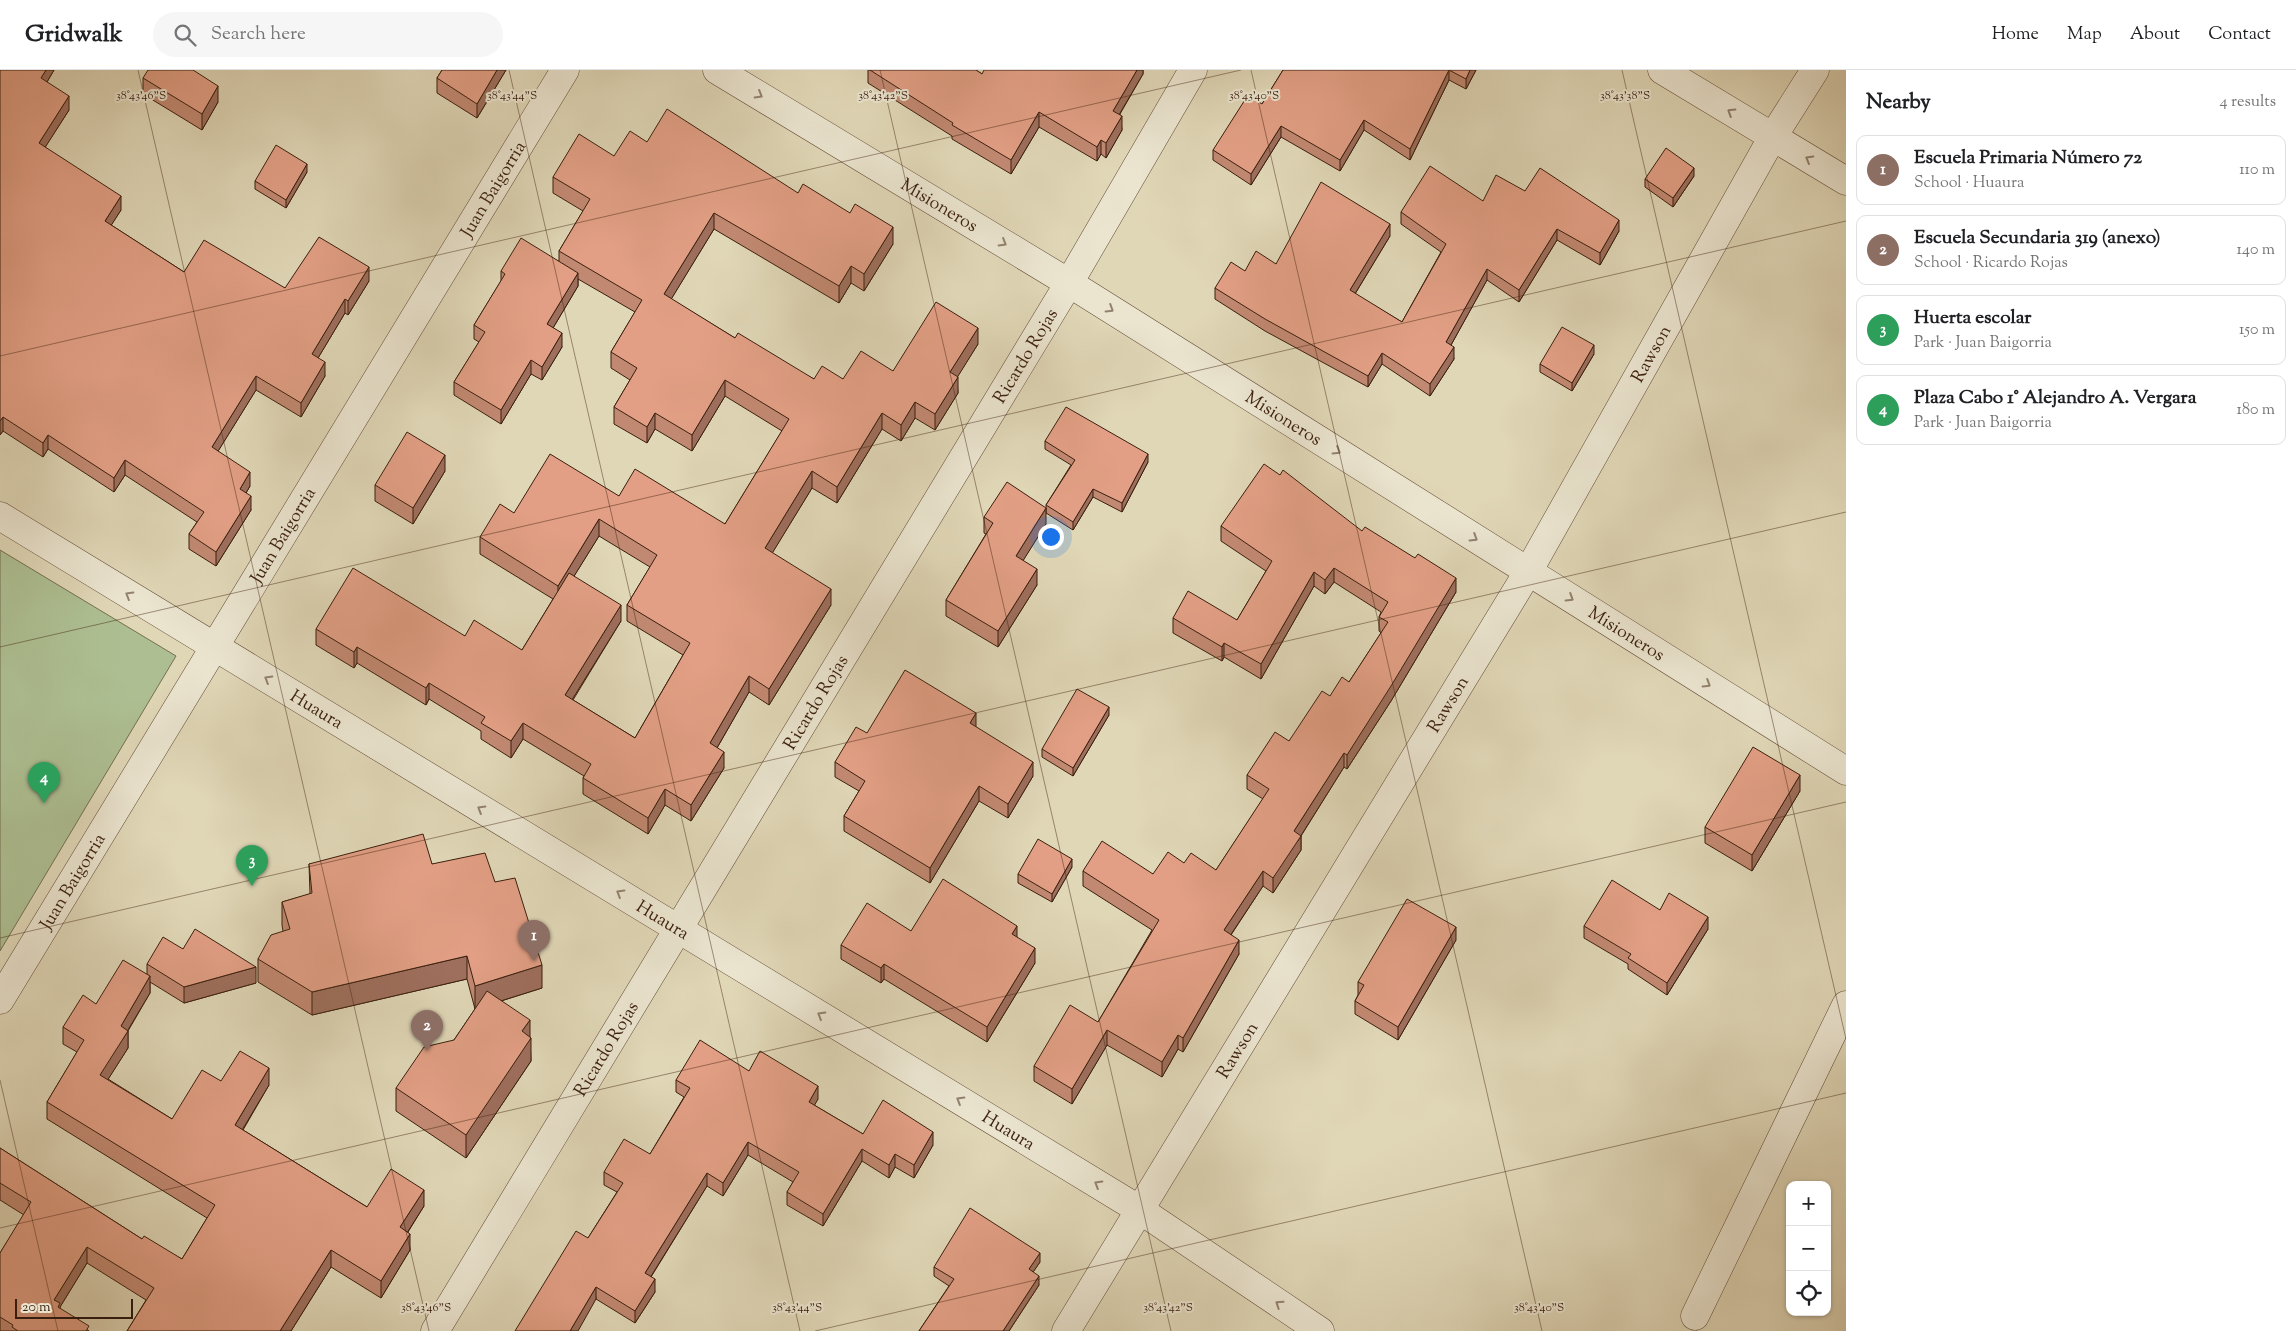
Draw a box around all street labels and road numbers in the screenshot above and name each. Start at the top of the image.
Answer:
street label: Juan Baigorria [455,137,534,244]
street label: Misioneros [895,173,982,240]
street label: Ricardo Rojas [988,304,1066,409]
street label: Rawson [1626,321,1679,388]
street label: Misioneros [1239,386,1326,453]
street label: Juan Baigorria [244,483,323,590]
street label: Misioneros [1582,601,1669,669]
street label: Ricardo Rojas [778,651,856,756]
street label: Rawson [1422,671,1477,738]
street label: Huaura [284,684,347,737]
street label: Juan Baigorria [34,829,113,936]
street label: Huaura [630,895,693,947]
street label: Ricardo Rojas [569,997,646,1102]
street label: Rawson [1212,1017,1266,1084]
street label: Huaura [976,1106,1039,1158]

